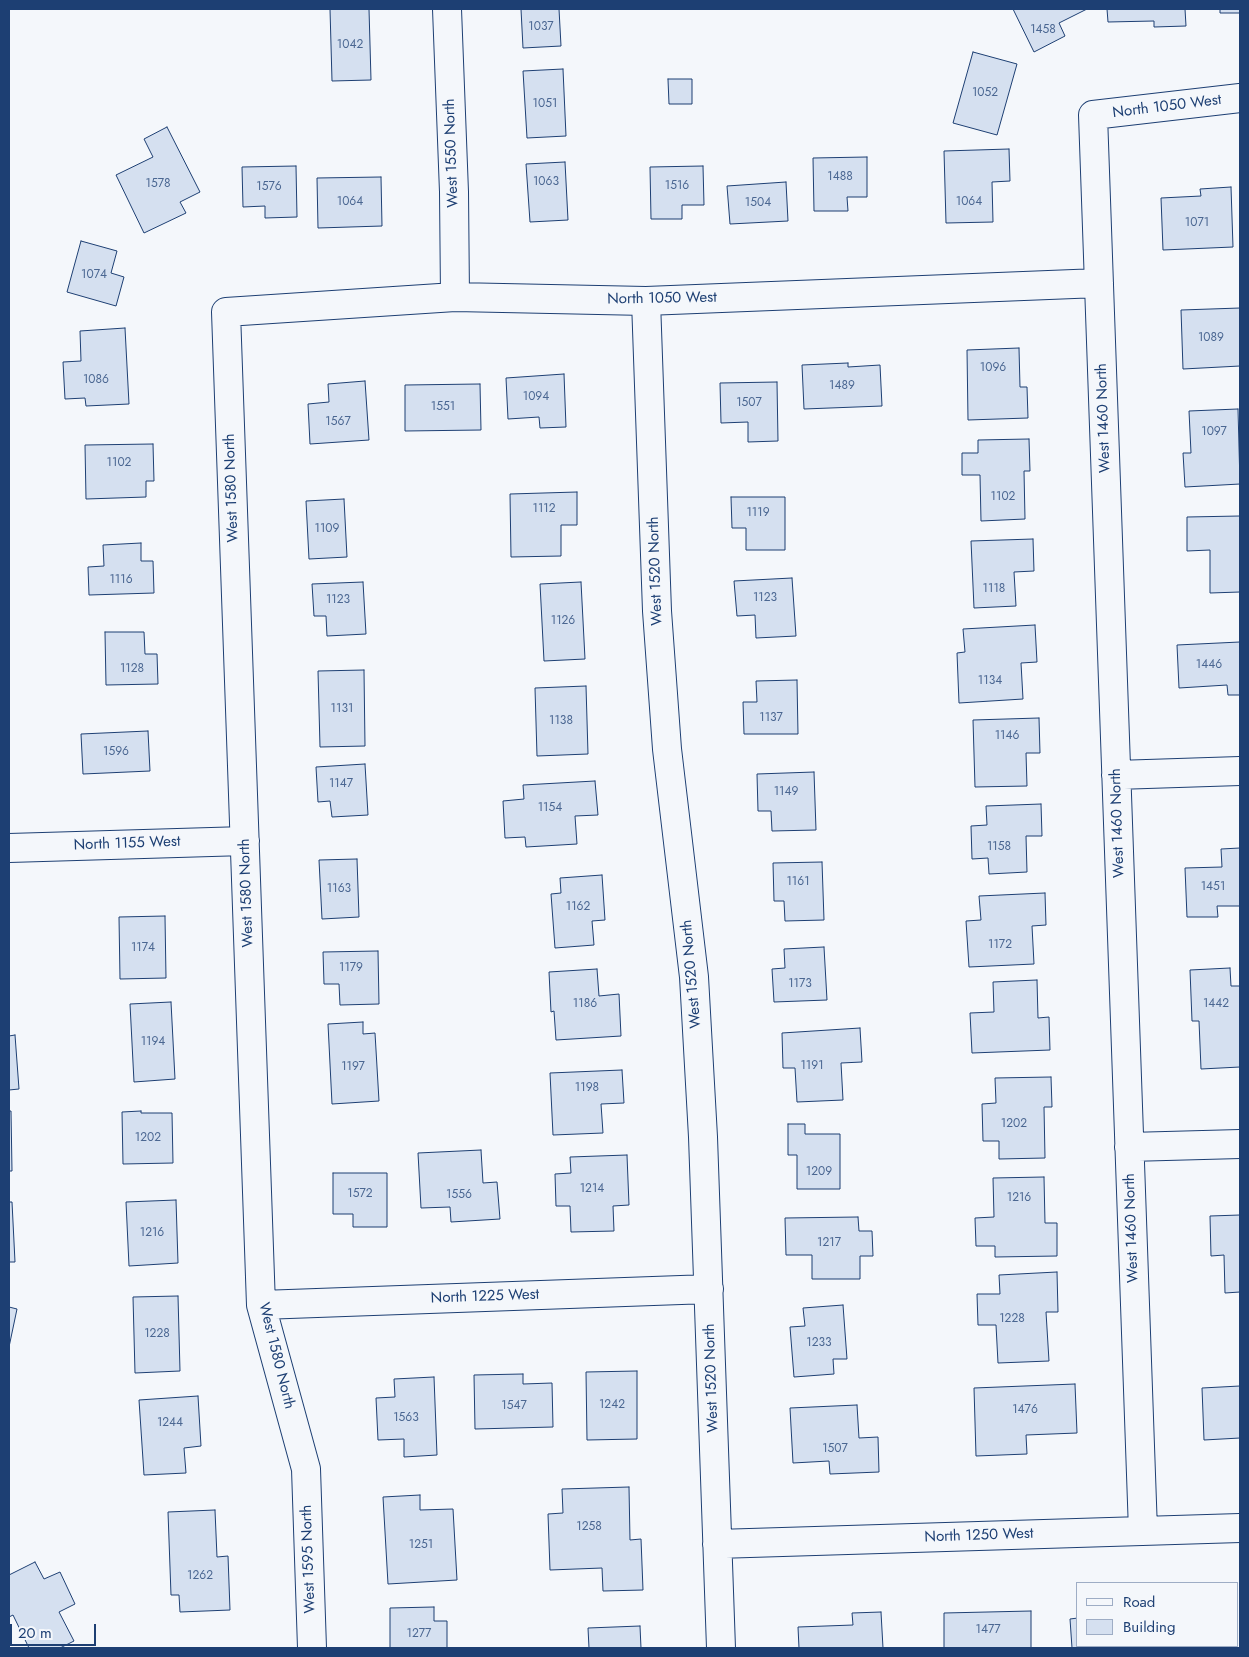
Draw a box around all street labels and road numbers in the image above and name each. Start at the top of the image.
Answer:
street label: North 1050 West [1111,91,1223,123]
street label: West 1550 North [441,98,463,208]
street label: North 1050 West [607,289,717,309]
street label: West 1460 North [1093,363,1115,473]
street label: West 1580 North [221,433,243,543]
street label: West 1520 North [645,516,667,626]
street label: West 1460 North [1107,768,1129,878]
street label: North 1155 West [73,833,181,855]
street label: West 1580 North [236,838,258,948]
street label: West 1520 North [678,919,706,1029]
street label: West 1460 North [1121,1173,1143,1283]
street label: North 1225 West [430,1286,540,1308]
street label: West 1580 North [254,1301,298,1411]
street label: West 1520 North [701,1323,723,1433]
street label: West 1595 North [298,1504,320,1614]
street label: North 1250 West [924,1525,1034,1547]

